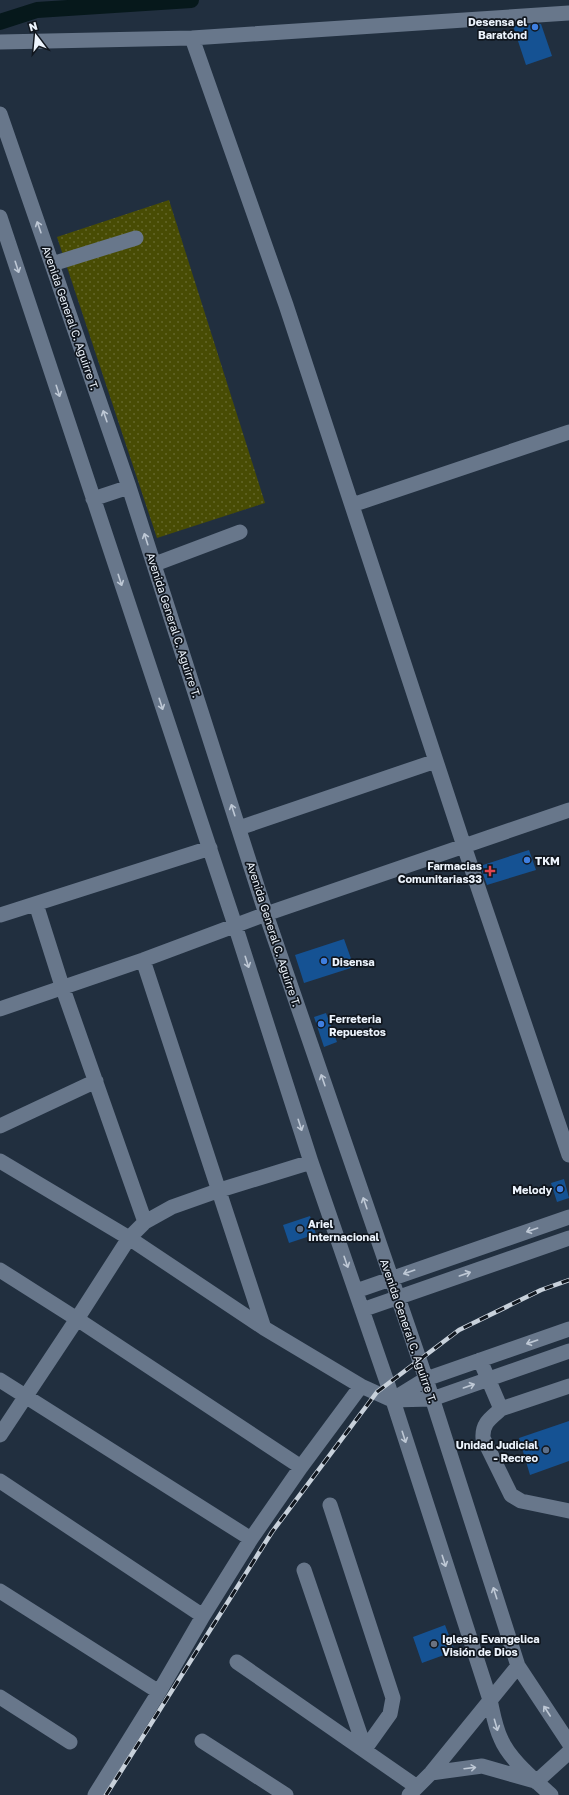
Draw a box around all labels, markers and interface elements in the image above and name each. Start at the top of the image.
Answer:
place label: Desensa el Baratónd [468,15,527,41]
north arrow [16,16,56,56]
text: N [27,19,39,33]
marker: Desensa el Baratónd [530,22,540,32]
one-way arrow [35,221,43,233]
street label: Avenida General C. Aguirre T. [40,244,102,392]
one-way arrow [13,261,21,273]
one-way arrow [54,384,62,396]
one-way arrow [101,410,108,423]
one-way arrow [142,534,150,546]
street label: Avenida General C. Aguirre T. [144,551,204,699]
one-way arrow [117,574,125,586]
one-way arrow [158,697,166,709]
one-way arrow [229,803,236,816]
place label: TKM [535,854,560,867]
marker: TKM [522,855,532,865]
place label: Farmacias Comunitarias33 [398,859,482,885]
street label: Avenida General C. Aguirre T. [244,860,304,1008]
marker: Farmacias Comunitarias33 [485,866,495,876]
one-way arrow [244,955,251,968]
place label: Disensa [332,955,375,968]
marker: Disensa [319,956,329,966]
place label: Ferreteria Repuestos [329,1012,386,1038]
marker: Ferreteria Repuestos [316,1019,326,1029]
one-way arrow [319,1073,326,1086]
one-way arrow [296,1119,304,1131]
place label: Melody [512,1183,552,1196]
marker: Melody [555,1184,565,1194]
one-way arrow [361,1196,368,1209]
place label: Ariel Internacional [308,1217,380,1243]
marker: Ariel Internacional [295,1224,305,1234]
one-way arrow [527,1226,539,1234]
one-way arrow [343,1255,350,1268]
street label: Avenida General C. Aguirre T. [378,1257,440,1405]
one-way arrow [403,1269,416,1276]
one-way arrow [459,1269,471,1277]
one-way arrow [526,1339,539,1346]
one-way arrow [463,1381,475,1389]
one-way arrow [401,1430,408,1443]
place label: Unidad Judicial - Recreo [456,1438,538,1464]
marker: Unidad Judicial - Recreo [541,1445,551,1455]
one-way arrow [441,1554,449,1566]
one-way arrow [490,1587,498,1599]
place label: Iglesia Evangelica Visión de Dios [442,1632,540,1658]
marker: Iglesia Evangelica Visión de Dios [429,1639,439,1649]
one-way arrow [543,1705,552,1716]
one-way arrow [493,1718,500,1731]
one-way arrow [463,1764,476,1772]

